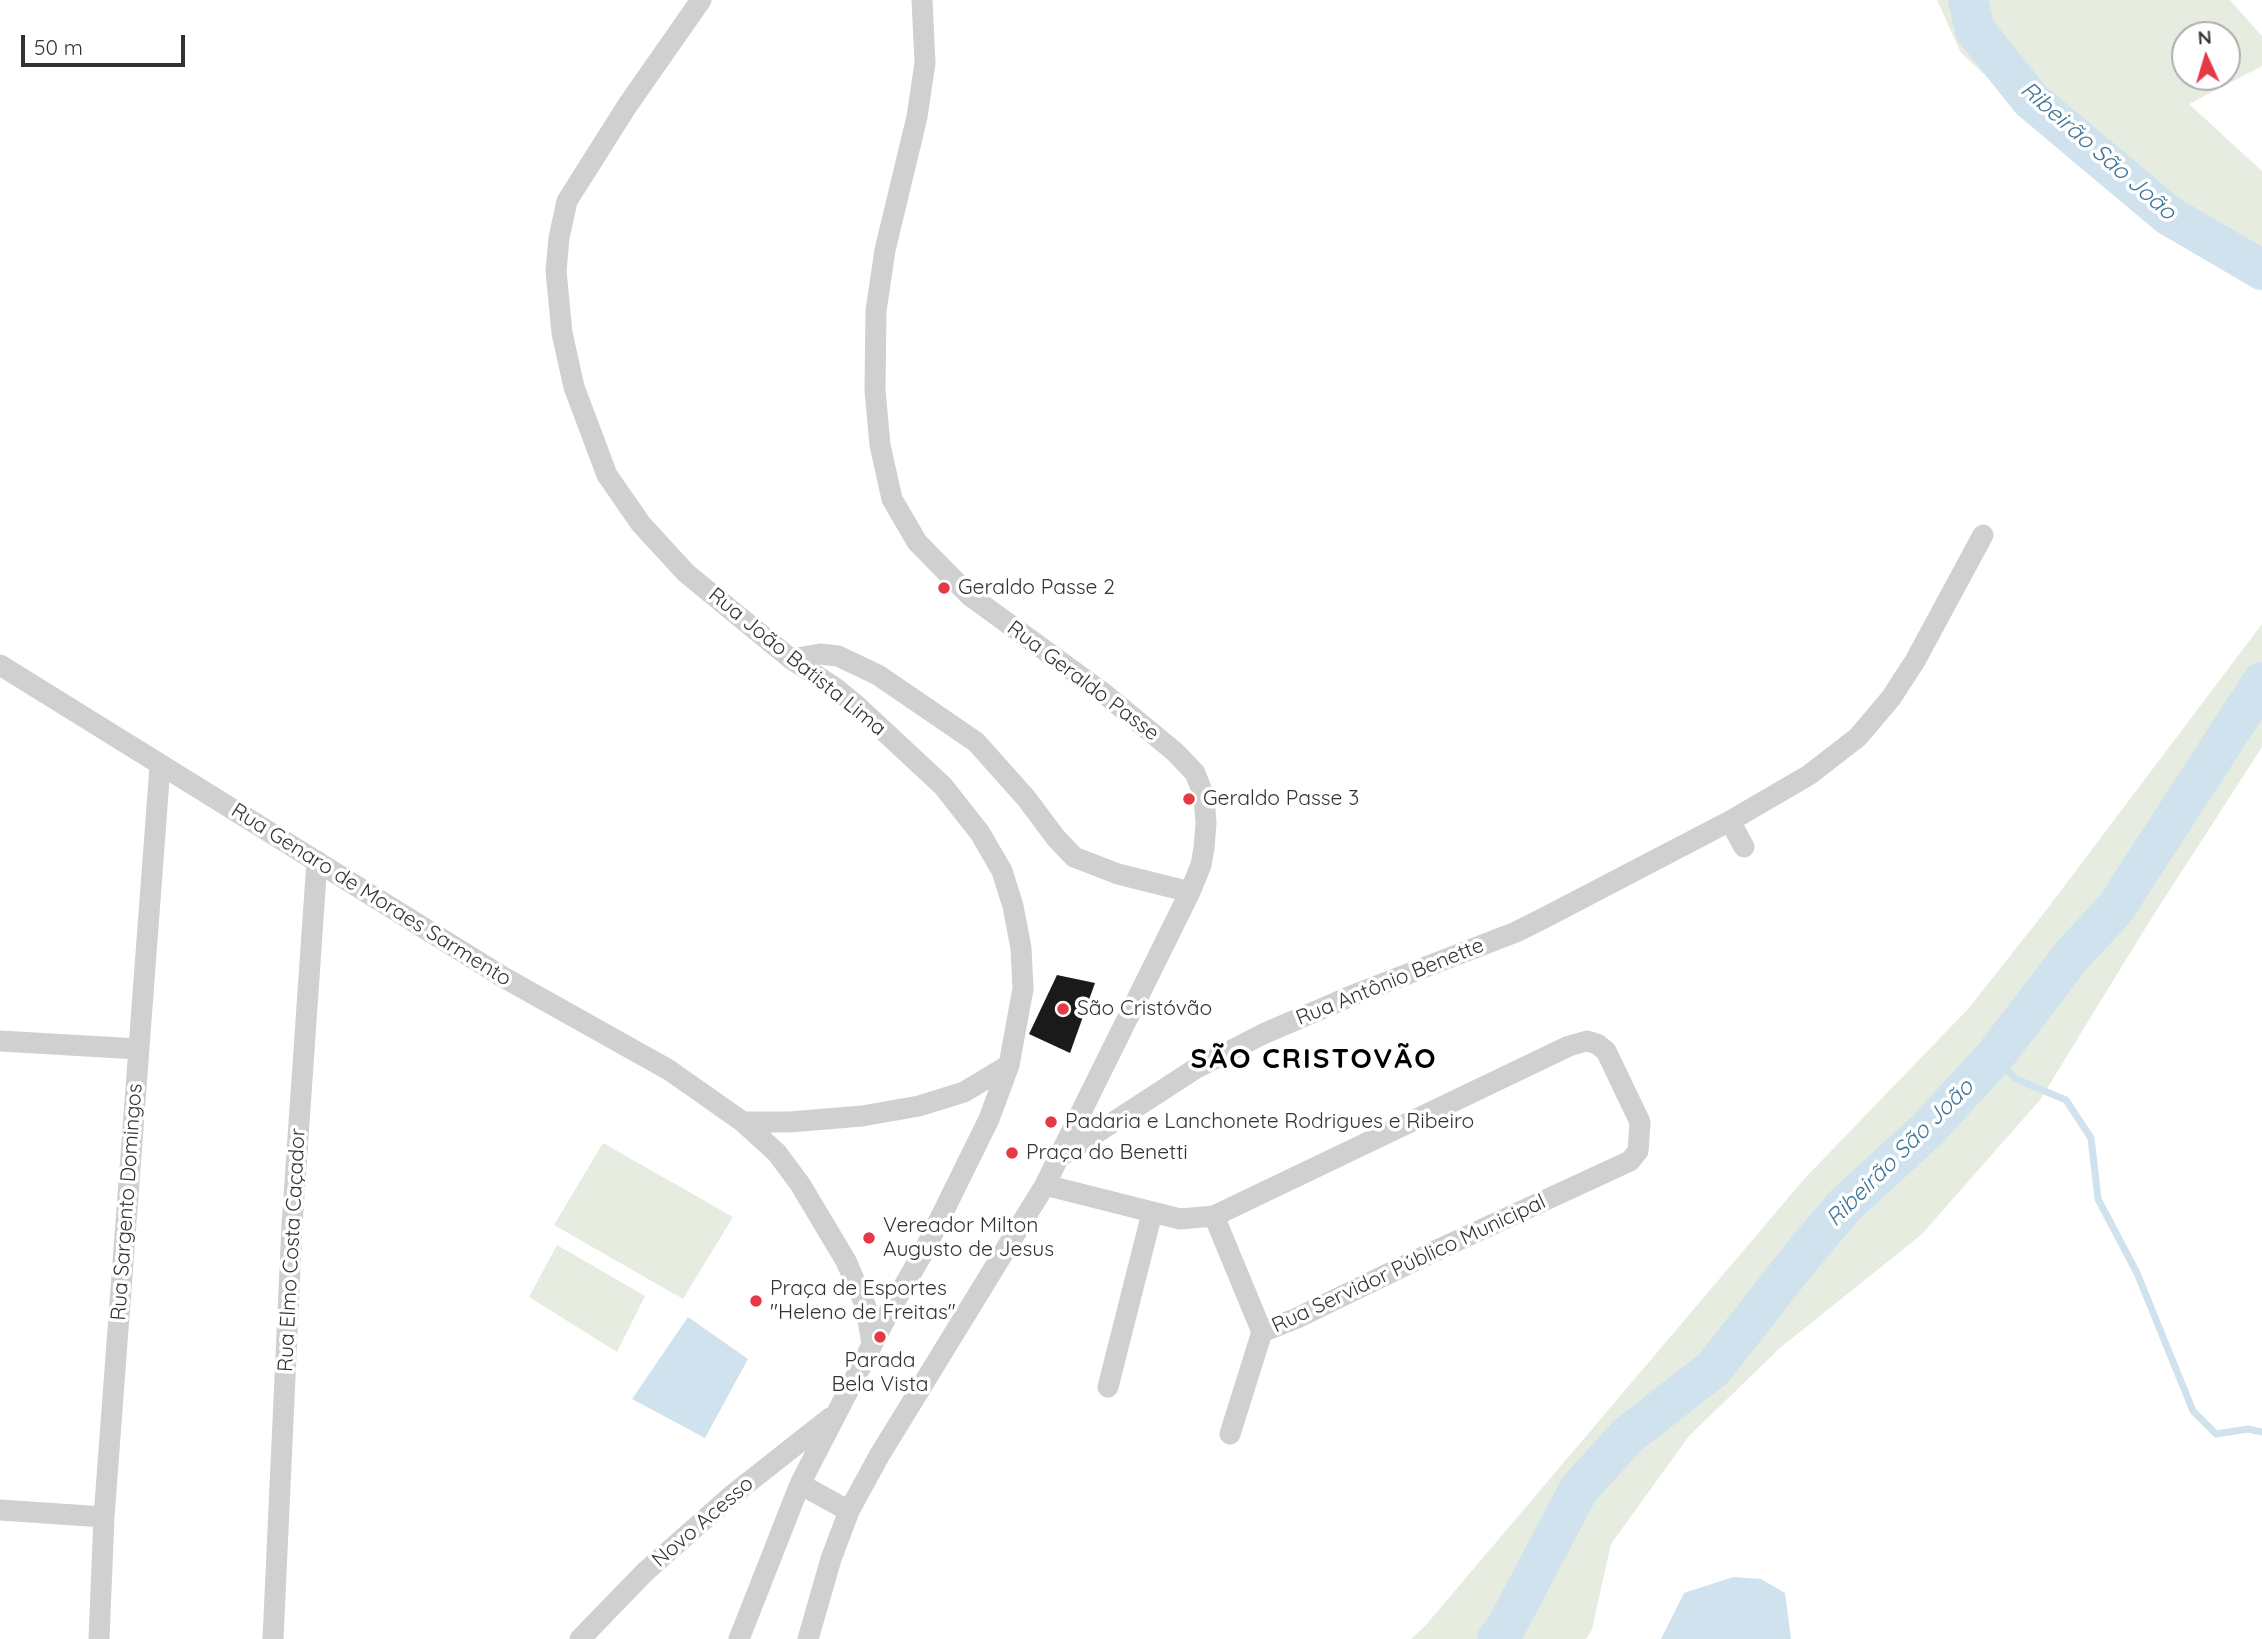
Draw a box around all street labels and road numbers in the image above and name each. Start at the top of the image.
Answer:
street label: Rua João Batista Lima [703,583,891,741]
street label: Rua Geraldo Passe [1002,616,1164,746]
street label: Rua Genaro de Moraes Sarmento [226,798,516,992]
street label: Rua Antônio Benette [1292,933,1488,1031]
street label: Rua Sargento Domingos [106,1083,148,1321]
street label: Rua Elmo Costa Caçador [273,1128,311,1372]
street label: Rua Servidor Público Municipal [1268,1189,1550,1339]
street label: Novo Acesso [647,1471,759,1573]

